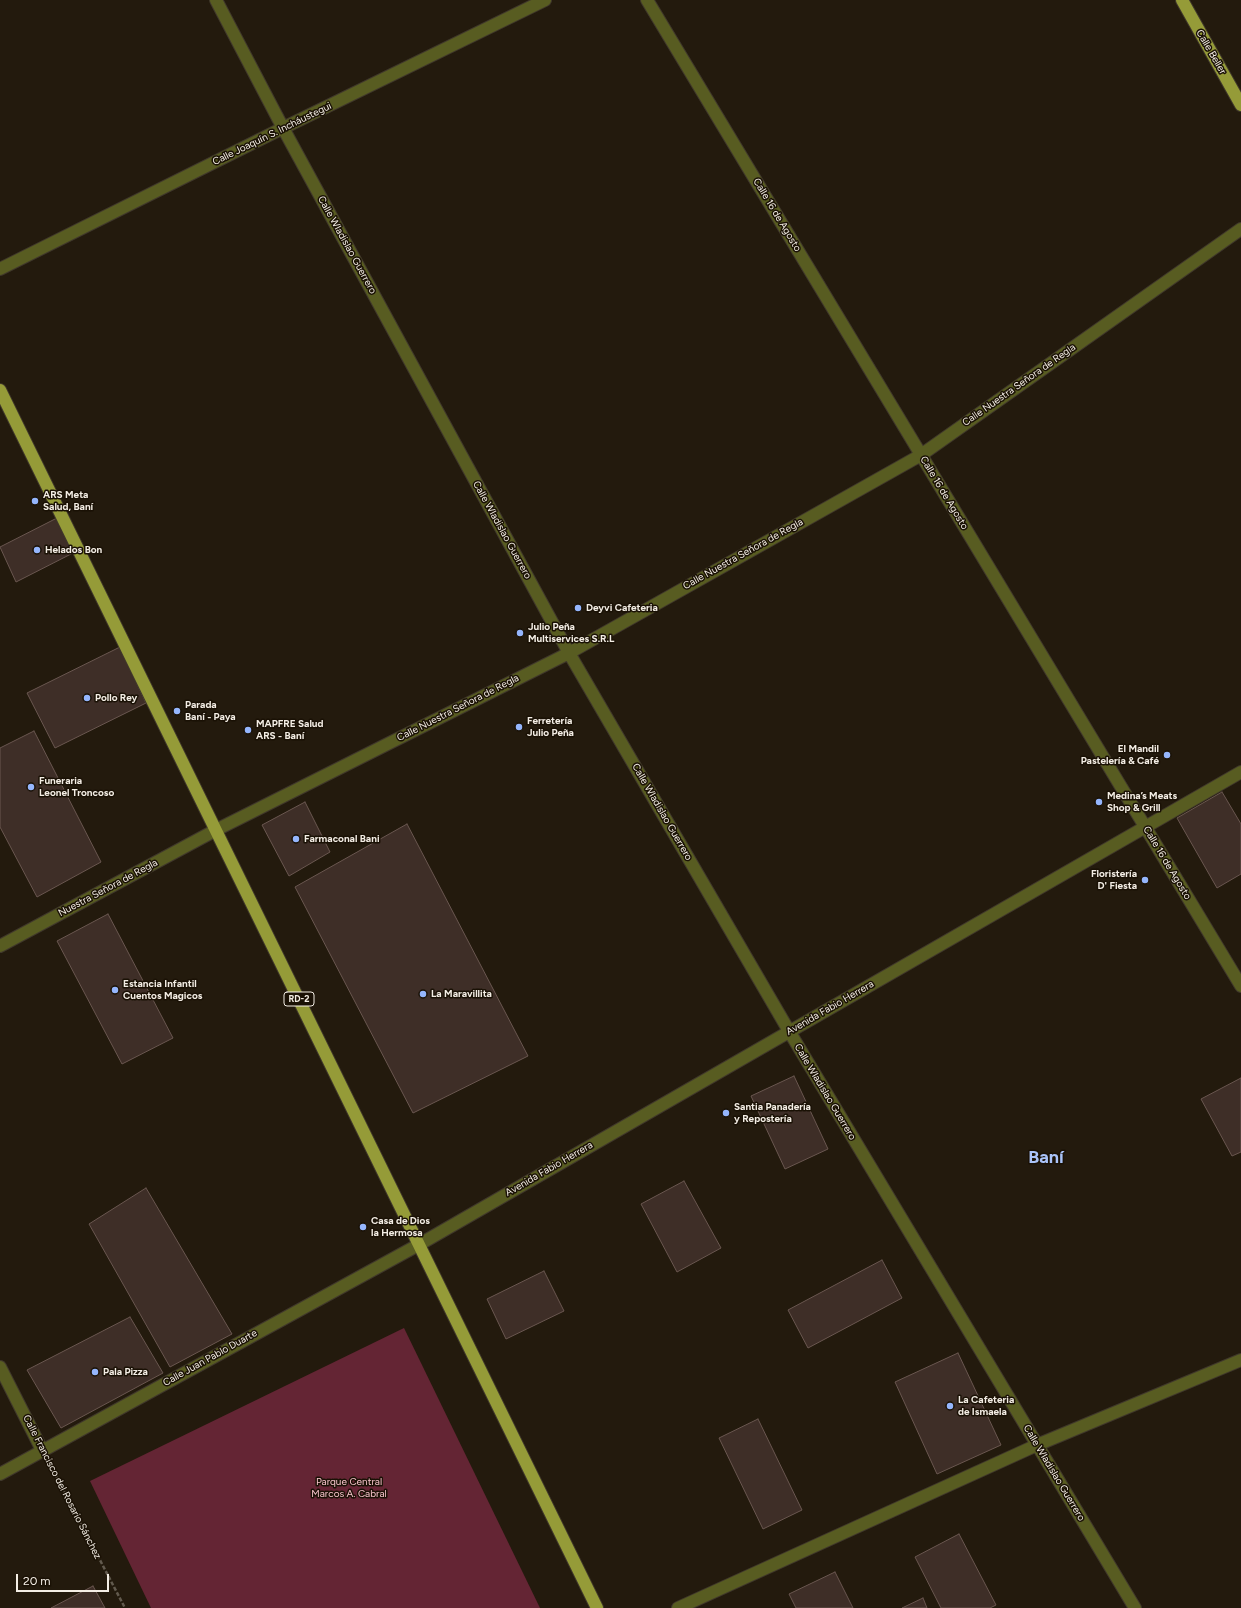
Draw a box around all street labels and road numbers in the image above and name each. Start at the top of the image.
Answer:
street label: Calle Beller [1193,28,1229,76]
street label: Calle Joaquín S. Incháustegui [211,100,333,168]
street label: Calle 16 de Agosto [750,176,804,254]
street label: Calle Wladislao Guerrero [315,194,379,296]
street label: Calle Nuestra Señora de Regla [960,341,1078,429]
street label: Calle 16 de Agosto [917,454,971,532]
street label: Calle Wladislao Guerrero [470,479,534,581]
street label: Calle Nuestra Señora de Regla [681,516,805,592]
street label: Calle Nuestra Señora de Regla [395,672,521,744]
street label: Calle Wladislao Guerrero [629,761,695,863]
street label: Calle 16 de Agosto [1140,824,1194,902]
street label: Nuestra Señora de Regla [56,857,160,919]
street label: Avenida Fabio Herrera [784,978,876,1038]
road number: RD-2 [284,992,314,1006]
street label: Calle Wladislao Guerrero [792,1042,858,1142]
street label: Avenida Fabio Herrera [503,1139,595,1199]
street label: Calle Juan Pablo Duarte [161,1327,259,1389]
street label: Calle Francisco del Rosario Sánchez [20,1413,104,1561]
street label: Calle Wladislao Guerrero [1021,1423,1087,1523]

